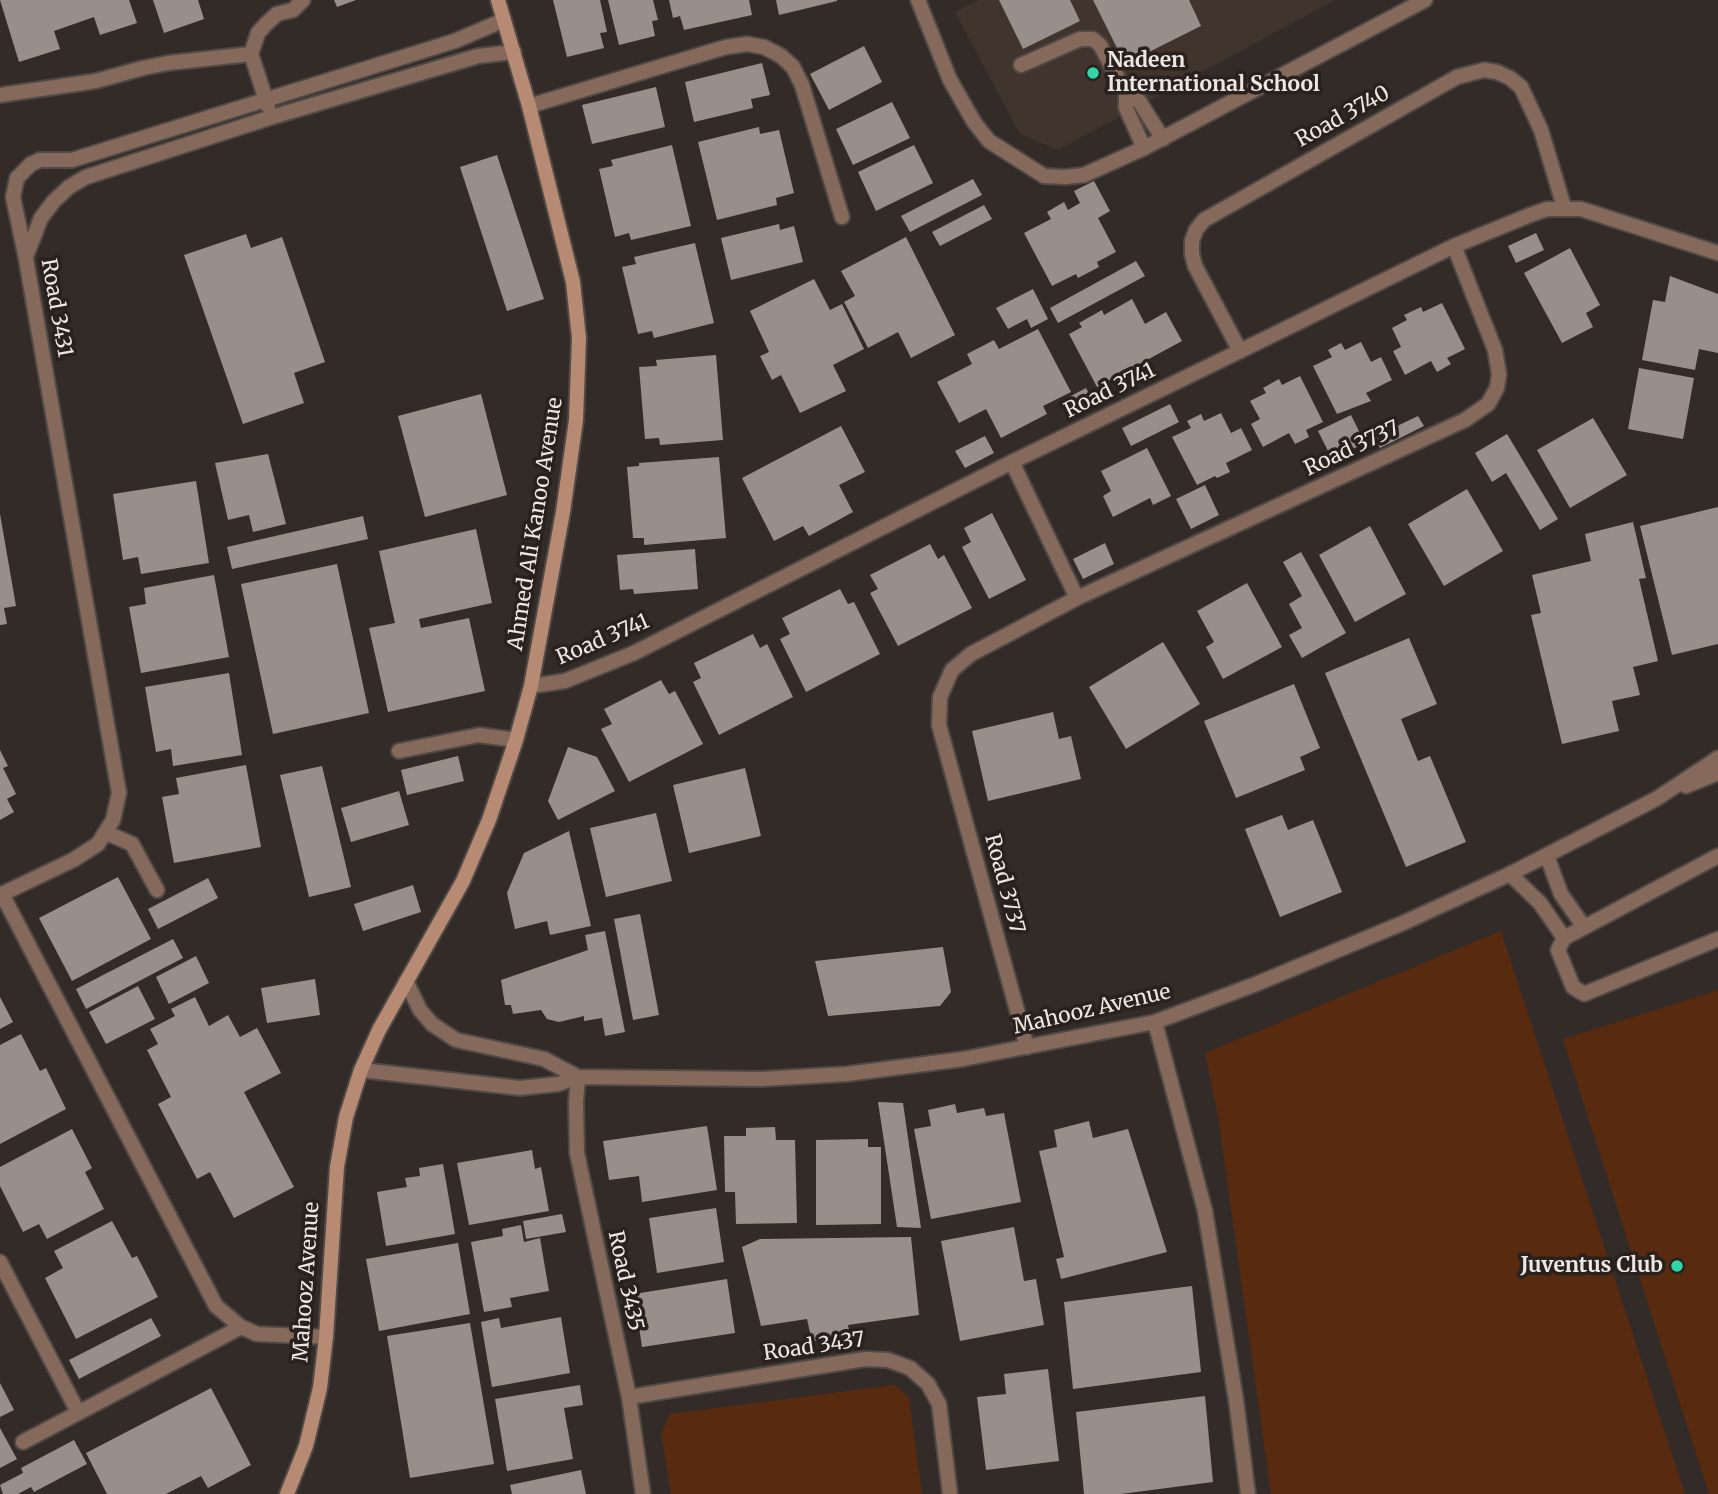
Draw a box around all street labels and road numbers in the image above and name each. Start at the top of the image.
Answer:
street label: Road 3740 [1292,81,1394,153]
street label: Road 3431 [35,257,77,359]
street label: Road 3741 [1060,358,1160,424]
street label: Ahmed Ali Kanoo Avenue [504,396,568,652]
street label: Road 3737 [1300,416,1404,482]
street label: Road 3741 [553,609,653,671]
street label: Road 3737 [979,831,1029,937]
street label: Mahooz Avenue [1011,980,1173,1040]
street label: Mahooz Avenue [289,1201,325,1363]
street label: Road 3435 [602,1229,648,1333]
street label: Road 3437 [762,1327,866,1367]

